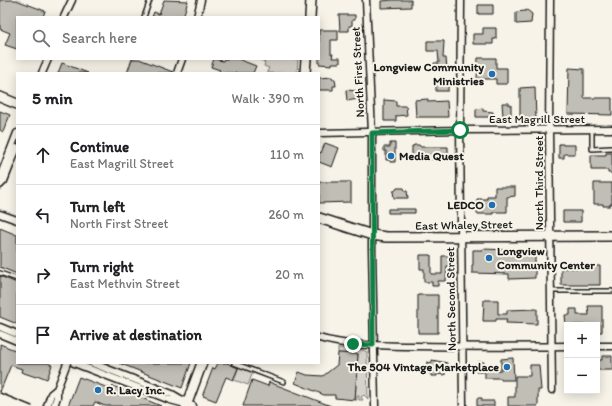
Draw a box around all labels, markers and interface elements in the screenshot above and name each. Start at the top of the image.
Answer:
search box [16,16,320,60]
street label: North First Street [349,26,367,118]
icon: search [30,27,52,49]
text: Search here [62,29,137,47]
place label: Longview Community Ministries [373,60,485,88]
marker: Longview Community Ministries [487,69,497,79]
text: 5 min [32,88,72,108]
text: Walk · 390 m [232,91,304,106]
street label: East Magrill Street [489,112,585,126]
route start [451,121,469,139]
street label: North Third Street [532,135,546,230]
text: Continue [70,138,129,156]
icon: ahead [32,144,54,166]
text: 110 m [270,147,304,162]
place label: Media Quest [399,149,464,163]
marker: Media Quest [386,151,396,161]
text: East Magrill Street [70,156,174,171]
text: Turn left [70,198,125,216]
place label: LEDCO [447,198,484,212]
marker: LEDCO [487,200,497,210]
icon: left [32,204,54,226]
text: 260 m [268,207,304,222]
text: North First Street [70,216,168,231]
street label: East Whaley Street [415,217,513,233]
place label: Longview Community Center [497,244,595,273]
street label: North Second Street [443,246,459,351]
marker: Longview Community Center [484,253,494,263]
text: Turn right [70,258,134,276]
icon: right [32,264,54,286]
text: 20 m [275,267,304,282]
text: East Methvin Street [70,276,180,291]
map controls [564,322,600,394]
button: + [564,322,600,358]
icon: arrive [32,324,54,346]
text: Arrive at destination [70,326,202,344]
route end [344,335,362,353]
button: − [564,358,600,394]
place label: The 504 Vintage Marketplace [347,360,499,375]
marker: The 504 Vintage Marketplace [502,362,512,372]
place label: R. Lacy Inc. [106,383,165,398]
marker: R. Lacy Inc. [93,385,103,395]

